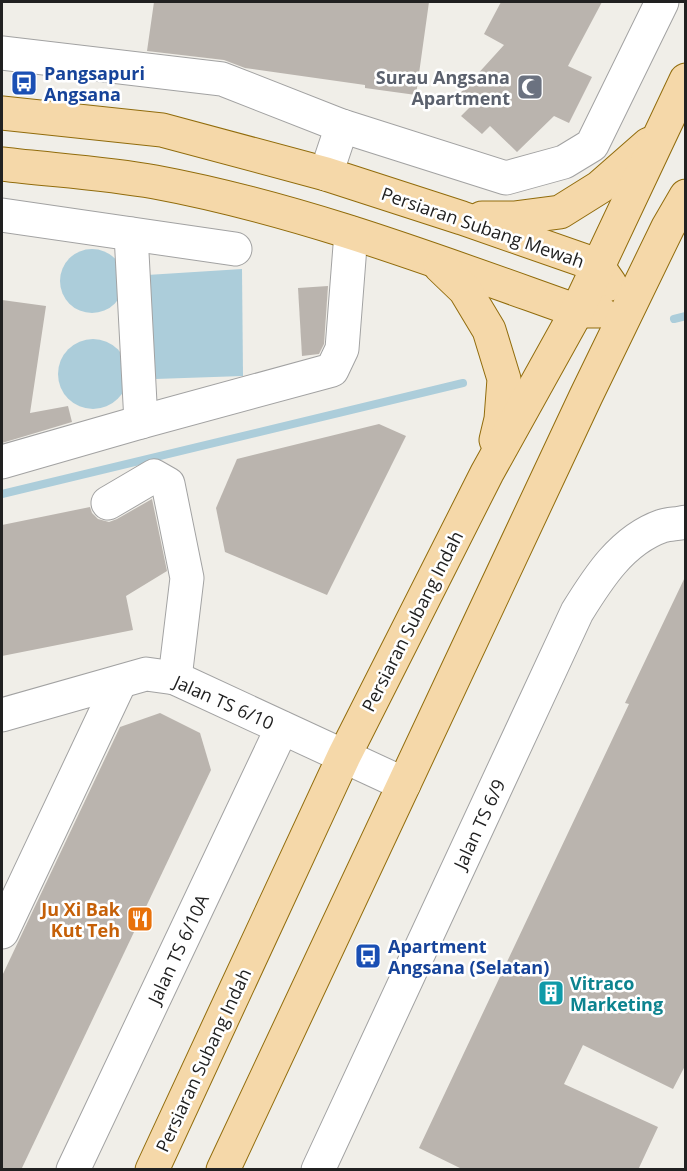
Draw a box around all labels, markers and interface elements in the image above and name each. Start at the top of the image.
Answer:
place label: Pangsapuri Angsana [44,61,145,106]
place label: Surau Angsana Apartment [376,65,510,110]
bus stop icon: Pangsapuri Angsana [9,68,39,98]
mosque icon: Surau Angsana Apartment [515,72,545,102]
street label: Persiaran Subang Mewah [378,181,588,273]
street label: Persiaran Subang Indah [356,526,468,716]
street label: Jalan TS 6/10 [168,668,278,735]
street label: Jalan TS 6/9 [447,775,510,875]
street label: Jalan TS 6/10A [141,890,214,1010]
place label: Ju Xi Bak Kut Teh [39,897,121,942]
restaurant icon: Ju Xi Bak Kut Teh [125,904,155,934]
place label: Apartment Angsana (Selatan) [388,934,549,979]
bus stop icon: Apartment Angsana (Selatan) [353,941,383,971]
street label: Persiaran Subang Indah [150,964,256,1156]
place label: Vitraco Marketing [570,971,663,1016]
building icon: Vitraco Marketing [536,978,566,1008]

